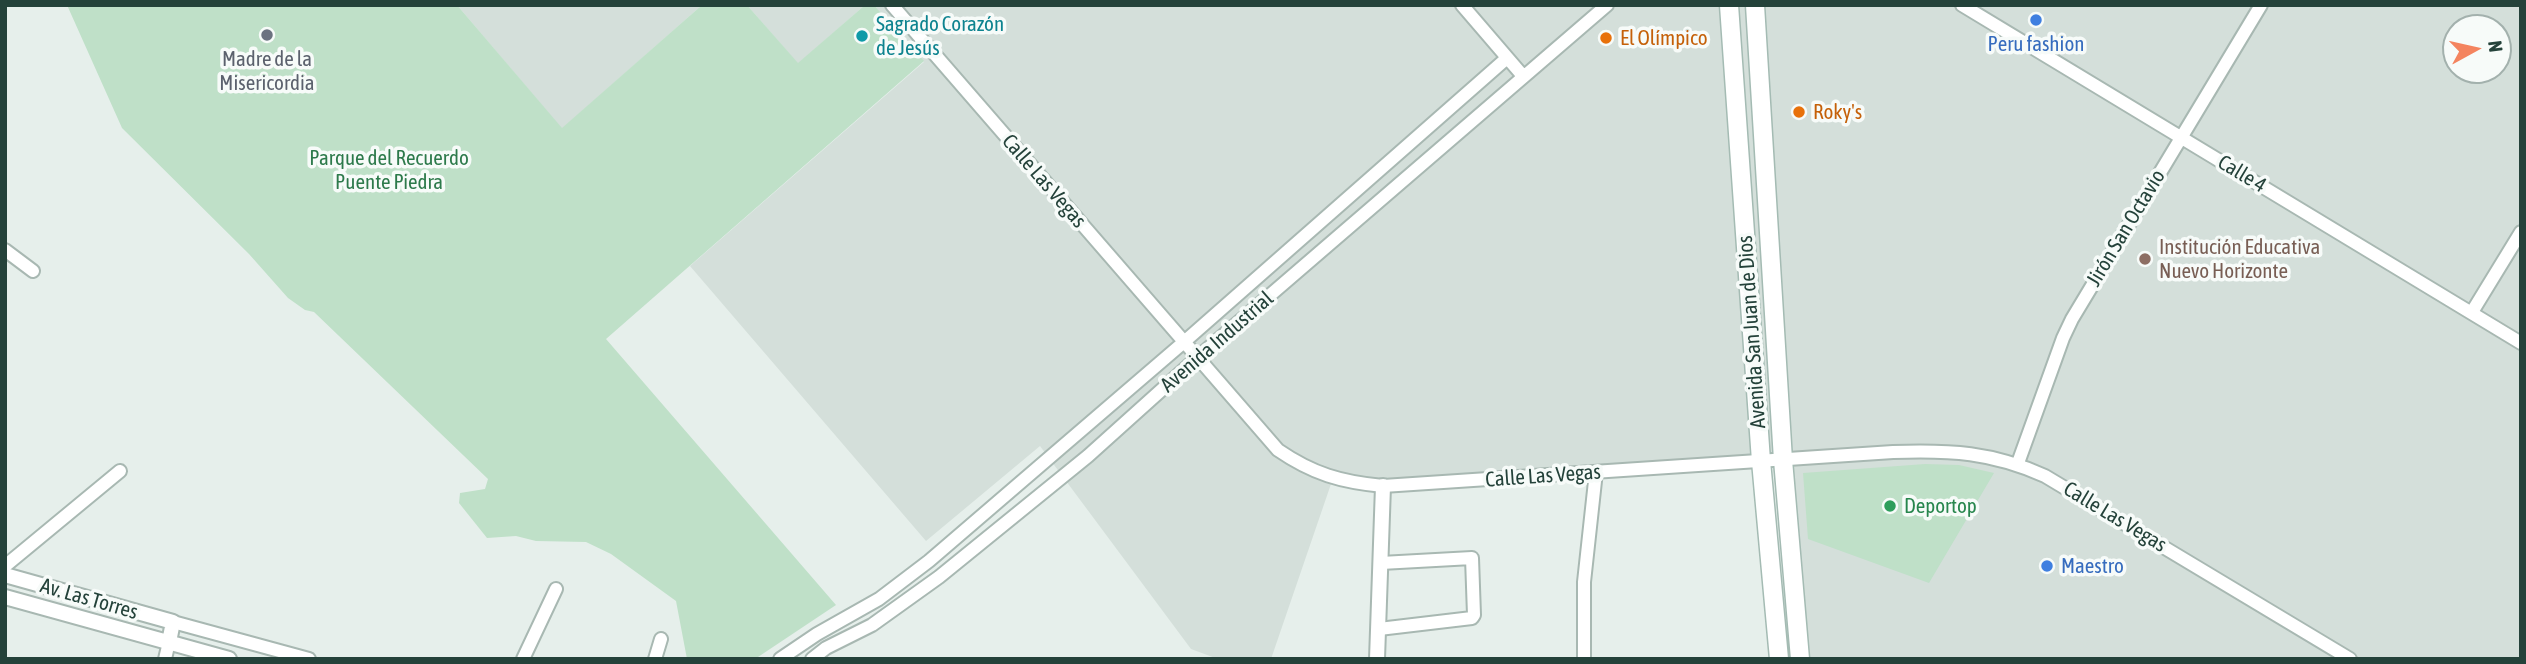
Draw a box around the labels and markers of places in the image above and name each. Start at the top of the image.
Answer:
place label: Sagrado Corazón de Jesús [876,11,1004,61]
marker: Peru fashion [2028,12,2044,28]
place label: El Olímpico [1620,25,1708,51]
marker: Madre de la Misericordia [259,27,275,43]
marker: Sagrado Corazón de Jesús [854,28,870,44]
marker: El Olímpico [1598,30,1614,46]
place label: Peru fashion [1988,31,2084,57]
place label: Madre de la Misericordia [219,46,315,96]
place label: Roky's [1813,99,1862,125]
marker: Roky's [1791,104,1807,120]
place label: Institución Educativa Nuevo Horizonte [2159,234,2320,284]
marker: Institución Educativa Nuevo Horizonte [2137,251,2153,267]
place label: Deportop [1904,493,1977,519]
marker: Deportop [1882,498,1898,514]
place label: Maestro [2061,553,2124,579]
marker: Maestro [2039,558,2055,574]

